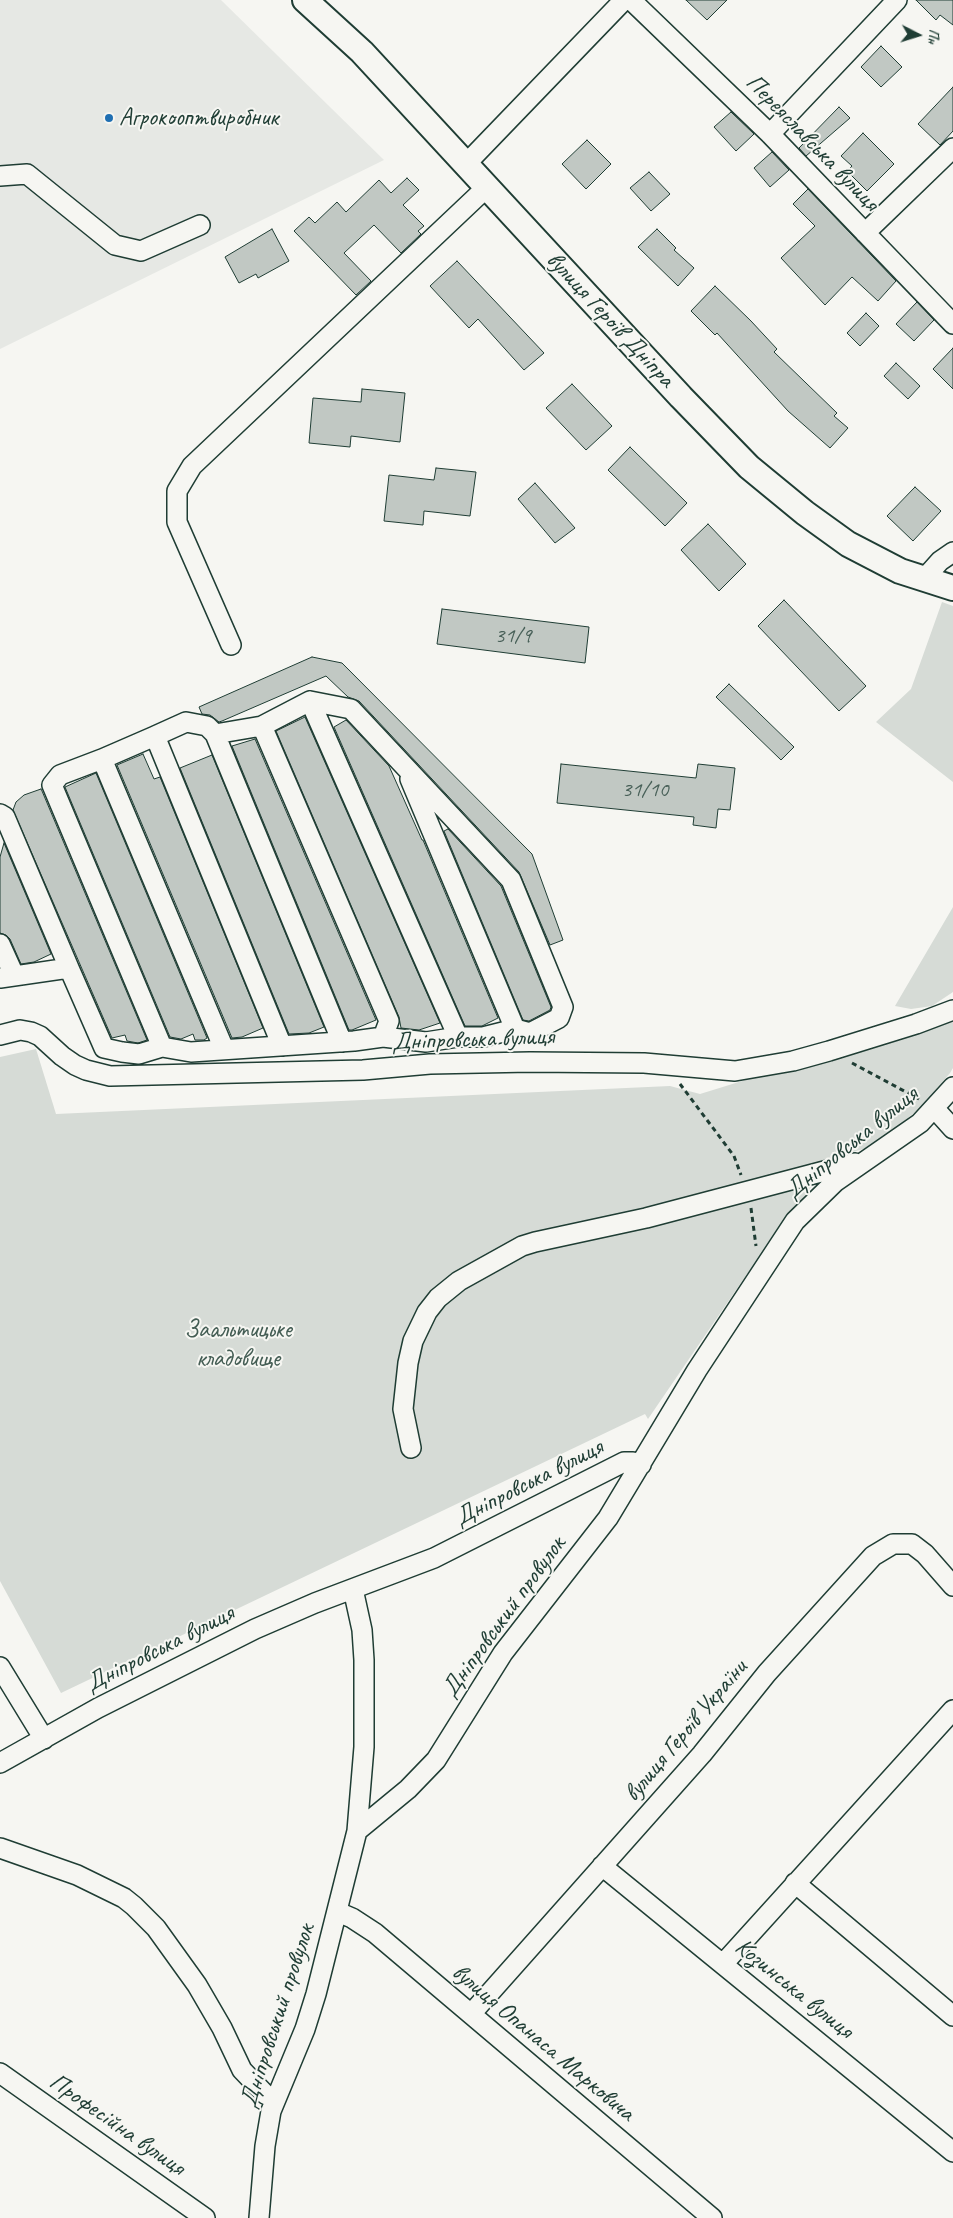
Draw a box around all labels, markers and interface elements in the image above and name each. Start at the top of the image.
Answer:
north arrow [893,10,943,60]
text: Пн [924,28,943,44]
street label: Переяславська вулиця [739,68,885,218]
place label: Агрокооптвиробник [119,103,278,133]
marker: Агрокооптвиробник [103,112,115,124]
street label: вулиця Героїв Дніпра [539,246,681,394]
house number: 31/9 [495,623,531,649]
house number: 31/10 [622,777,668,803]
street label: Дніпровська вулиця [391,1022,555,1058]
street label: Дніпровська вулиця [779,1080,925,1206]
park label: Заальтицьке кладовище [184,1315,292,1374]
street label: Дніпровська вулиця [450,1433,608,1533]
street label: Дніпровський провулок [436,1531,572,1703]
street label: Дніпровська вулиця [81,1599,239,1699]
street label: вулиця Героїв України [618,1654,754,1808]
street label: Дніпровський провулок [234,1920,322,2112]
street label: Козинська вулиця [729,1932,859,2046]
street label: вулиця Опанаса Марковича [445,1958,641,2128]
street label: Професійна вулиця [43,2067,191,2183]

